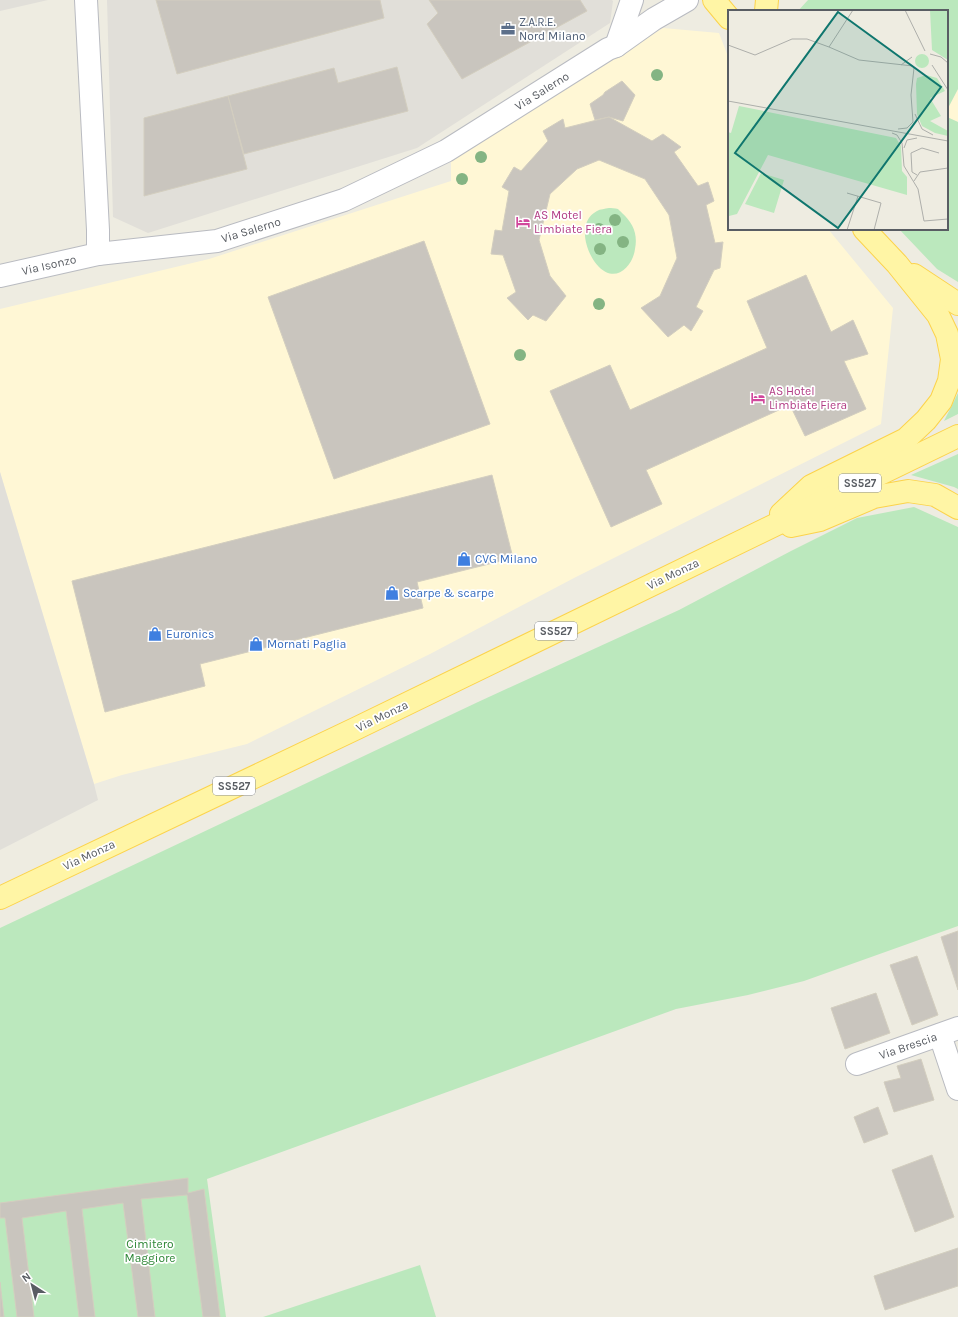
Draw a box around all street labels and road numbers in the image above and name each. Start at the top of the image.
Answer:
street label: Via Salerno [512,69,572,113]
street label: Via Salerno [220,214,282,246]
street label: Via Isonzo [20,252,78,278]
road number: SS527 [839,474,881,492]
street label: Via Monza [645,555,701,593]
road number: SS527 [535,622,577,640]
street label: Via Monza [354,697,410,735]
road number: SS527 [213,777,255,795]
street label: Via Monza [61,837,117,873]
street label: Via Brescia [877,1030,939,1062]

